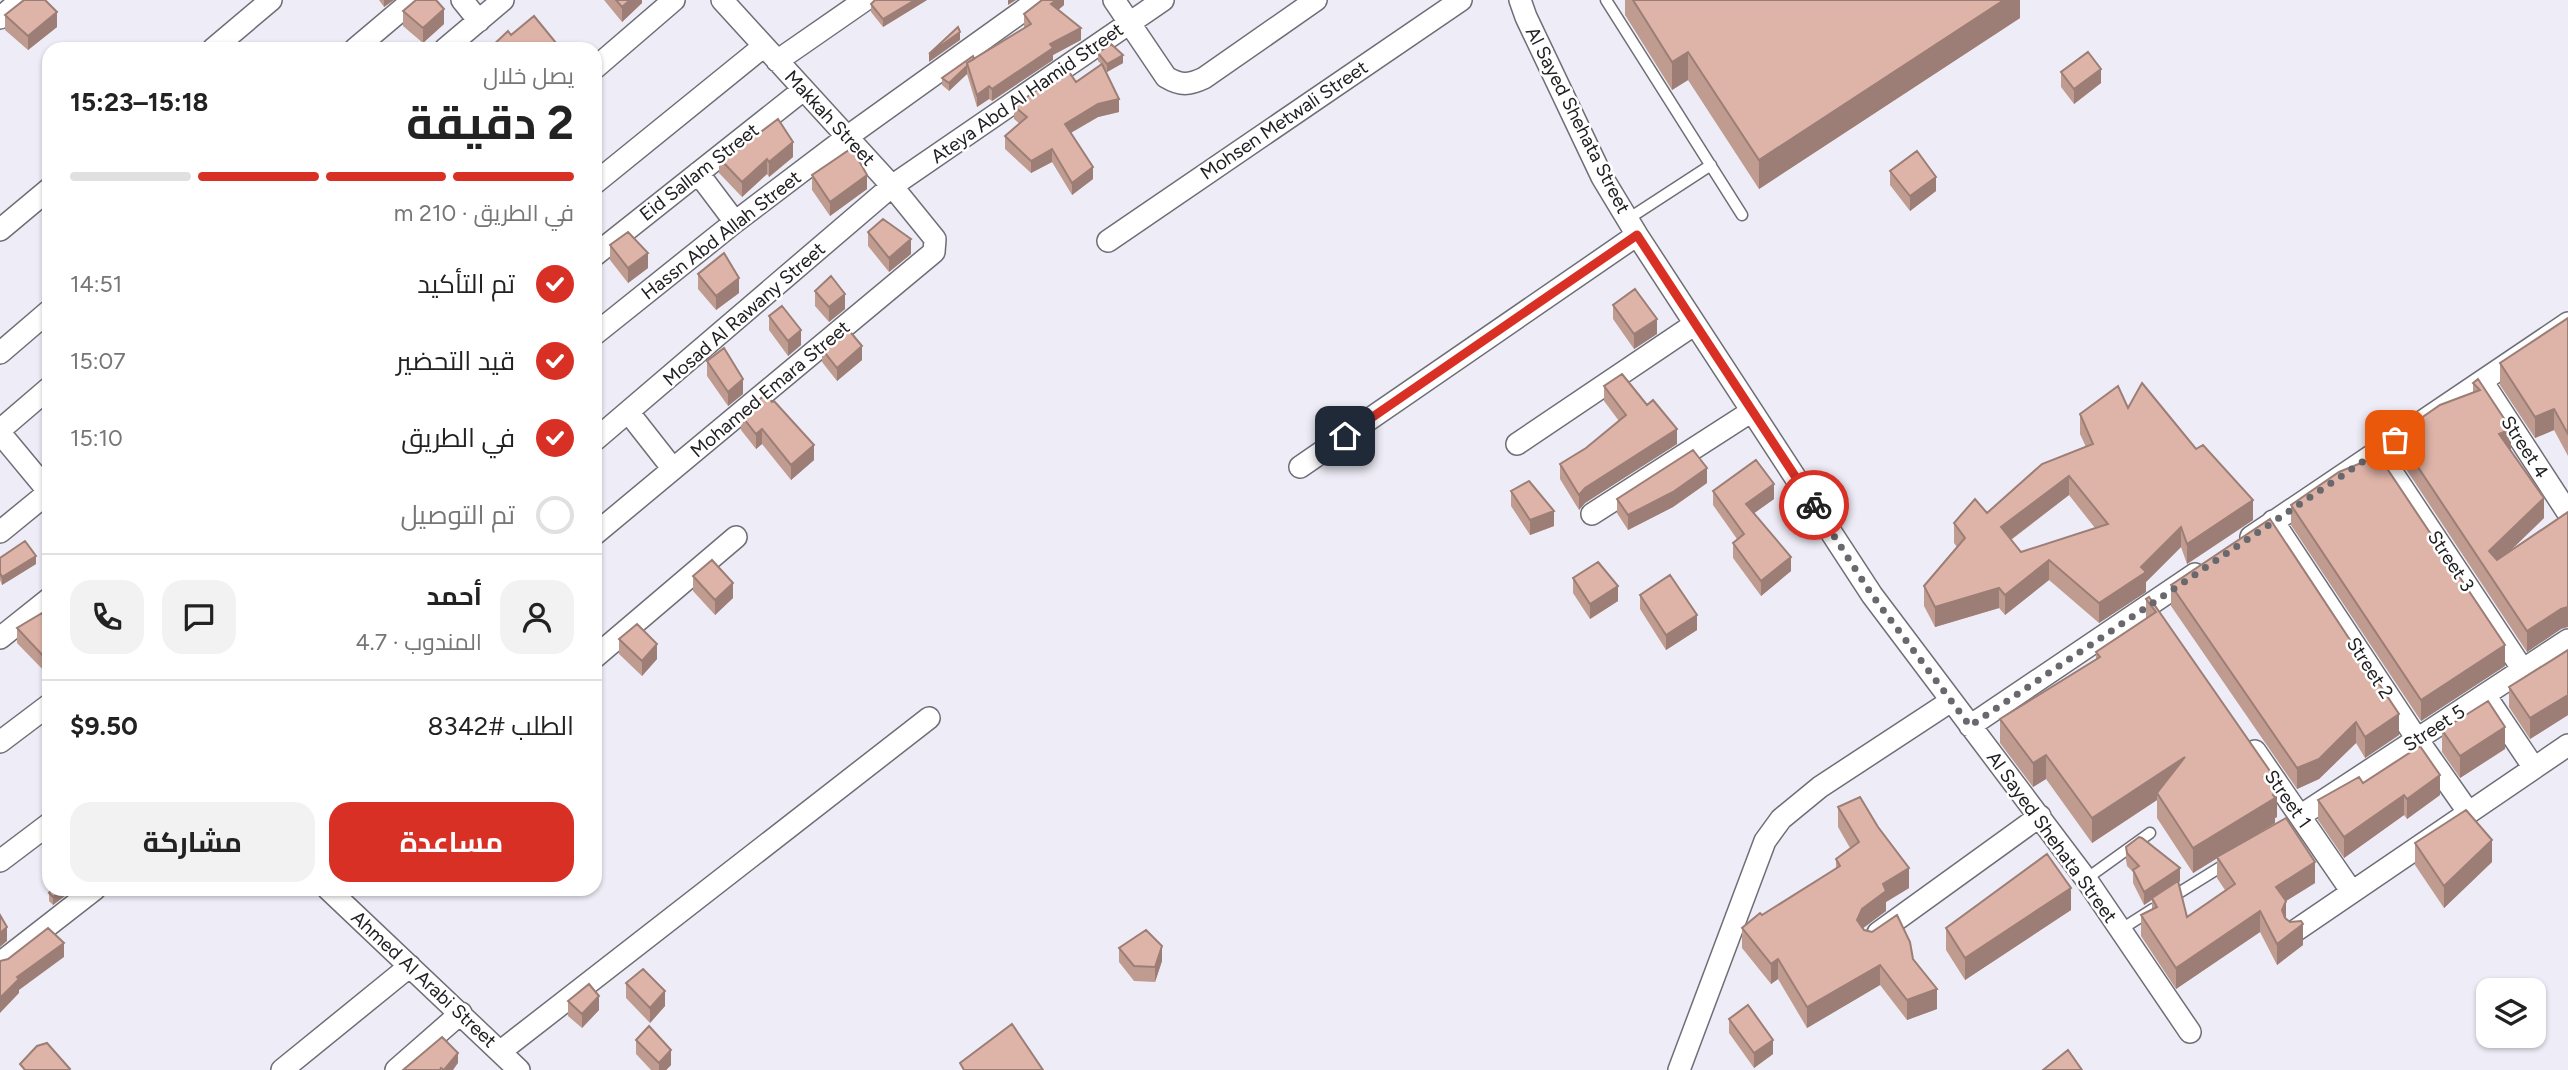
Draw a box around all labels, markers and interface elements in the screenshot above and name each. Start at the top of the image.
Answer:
street label: Ateya Abd Al Hamid Street [926,18,1128,168]
street label: Al Sayed Shehata Street [1521,23,1635,217]
street label: Mohsen Metwali Street [1196,55,1372,185]
text: يصل خلال [483,62,574,90]
street label: Makkah Street [780,65,880,171]
text: 15:18–15:23 [70,86,209,118]
text: 2 دقيقة [406,95,574,151]
street label: Eid Sallam Street [635,118,763,226]
street label: Hassn Abd Allah Street [637,166,805,304]
text: في الطريق · 210 m [394,199,574,227]
street label: Mosad Al Rawany Street [658,237,830,391]
icon: check [536,265,574,303]
text: تم التأكيد [417,268,515,300]
text: 14:51 [70,270,122,298]
street label: Mohamed Emara Street [686,316,854,462]
icon: check [536,342,574,380]
text: قيد التحضير [396,345,515,377]
text: 15:07 [70,347,126,375]
pin [1315,406,1375,466]
pin [2365,410,2425,470]
street label: Street 4 [2496,412,2554,483]
icon: home [1326,417,1364,455]
icon: check [536,419,574,457]
icon: bag [2376,421,2414,459]
text: في الطريق [401,422,515,454]
text: 15:10 [70,424,123,452]
courier [1779,470,1849,540]
icon: bike [1795,486,1833,524]
text: تم التوصيل [401,499,515,531]
street label: Street 3 [2423,526,2479,596]
button: phone [70,580,144,654]
button: chat [162,580,236,654]
text: أحمد [426,580,482,612]
button: person [500,580,574,654]
text: المندوب · 4.7 [356,628,482,656]
street label: Street 2 [2342,633,2398,703]
street label: Street 5 [2399,700,2469,756]
text: $9.50 [70,710,138,742]
text: الطلب #8342 [428,710,574,742]
street label: Al Sayed Shehata Street [1982,747,2122,927]
street label: Street 1 [2260,765,2316,833]
button: مشاركة [70,802,315,882]
button: مساعدة [329,802,574,882]
street label: Ahmed Al Arabi Street [347,906,501,1052]
map controls [2476,978,2546,1048]
button: layers [2476,978,2546,1048]

